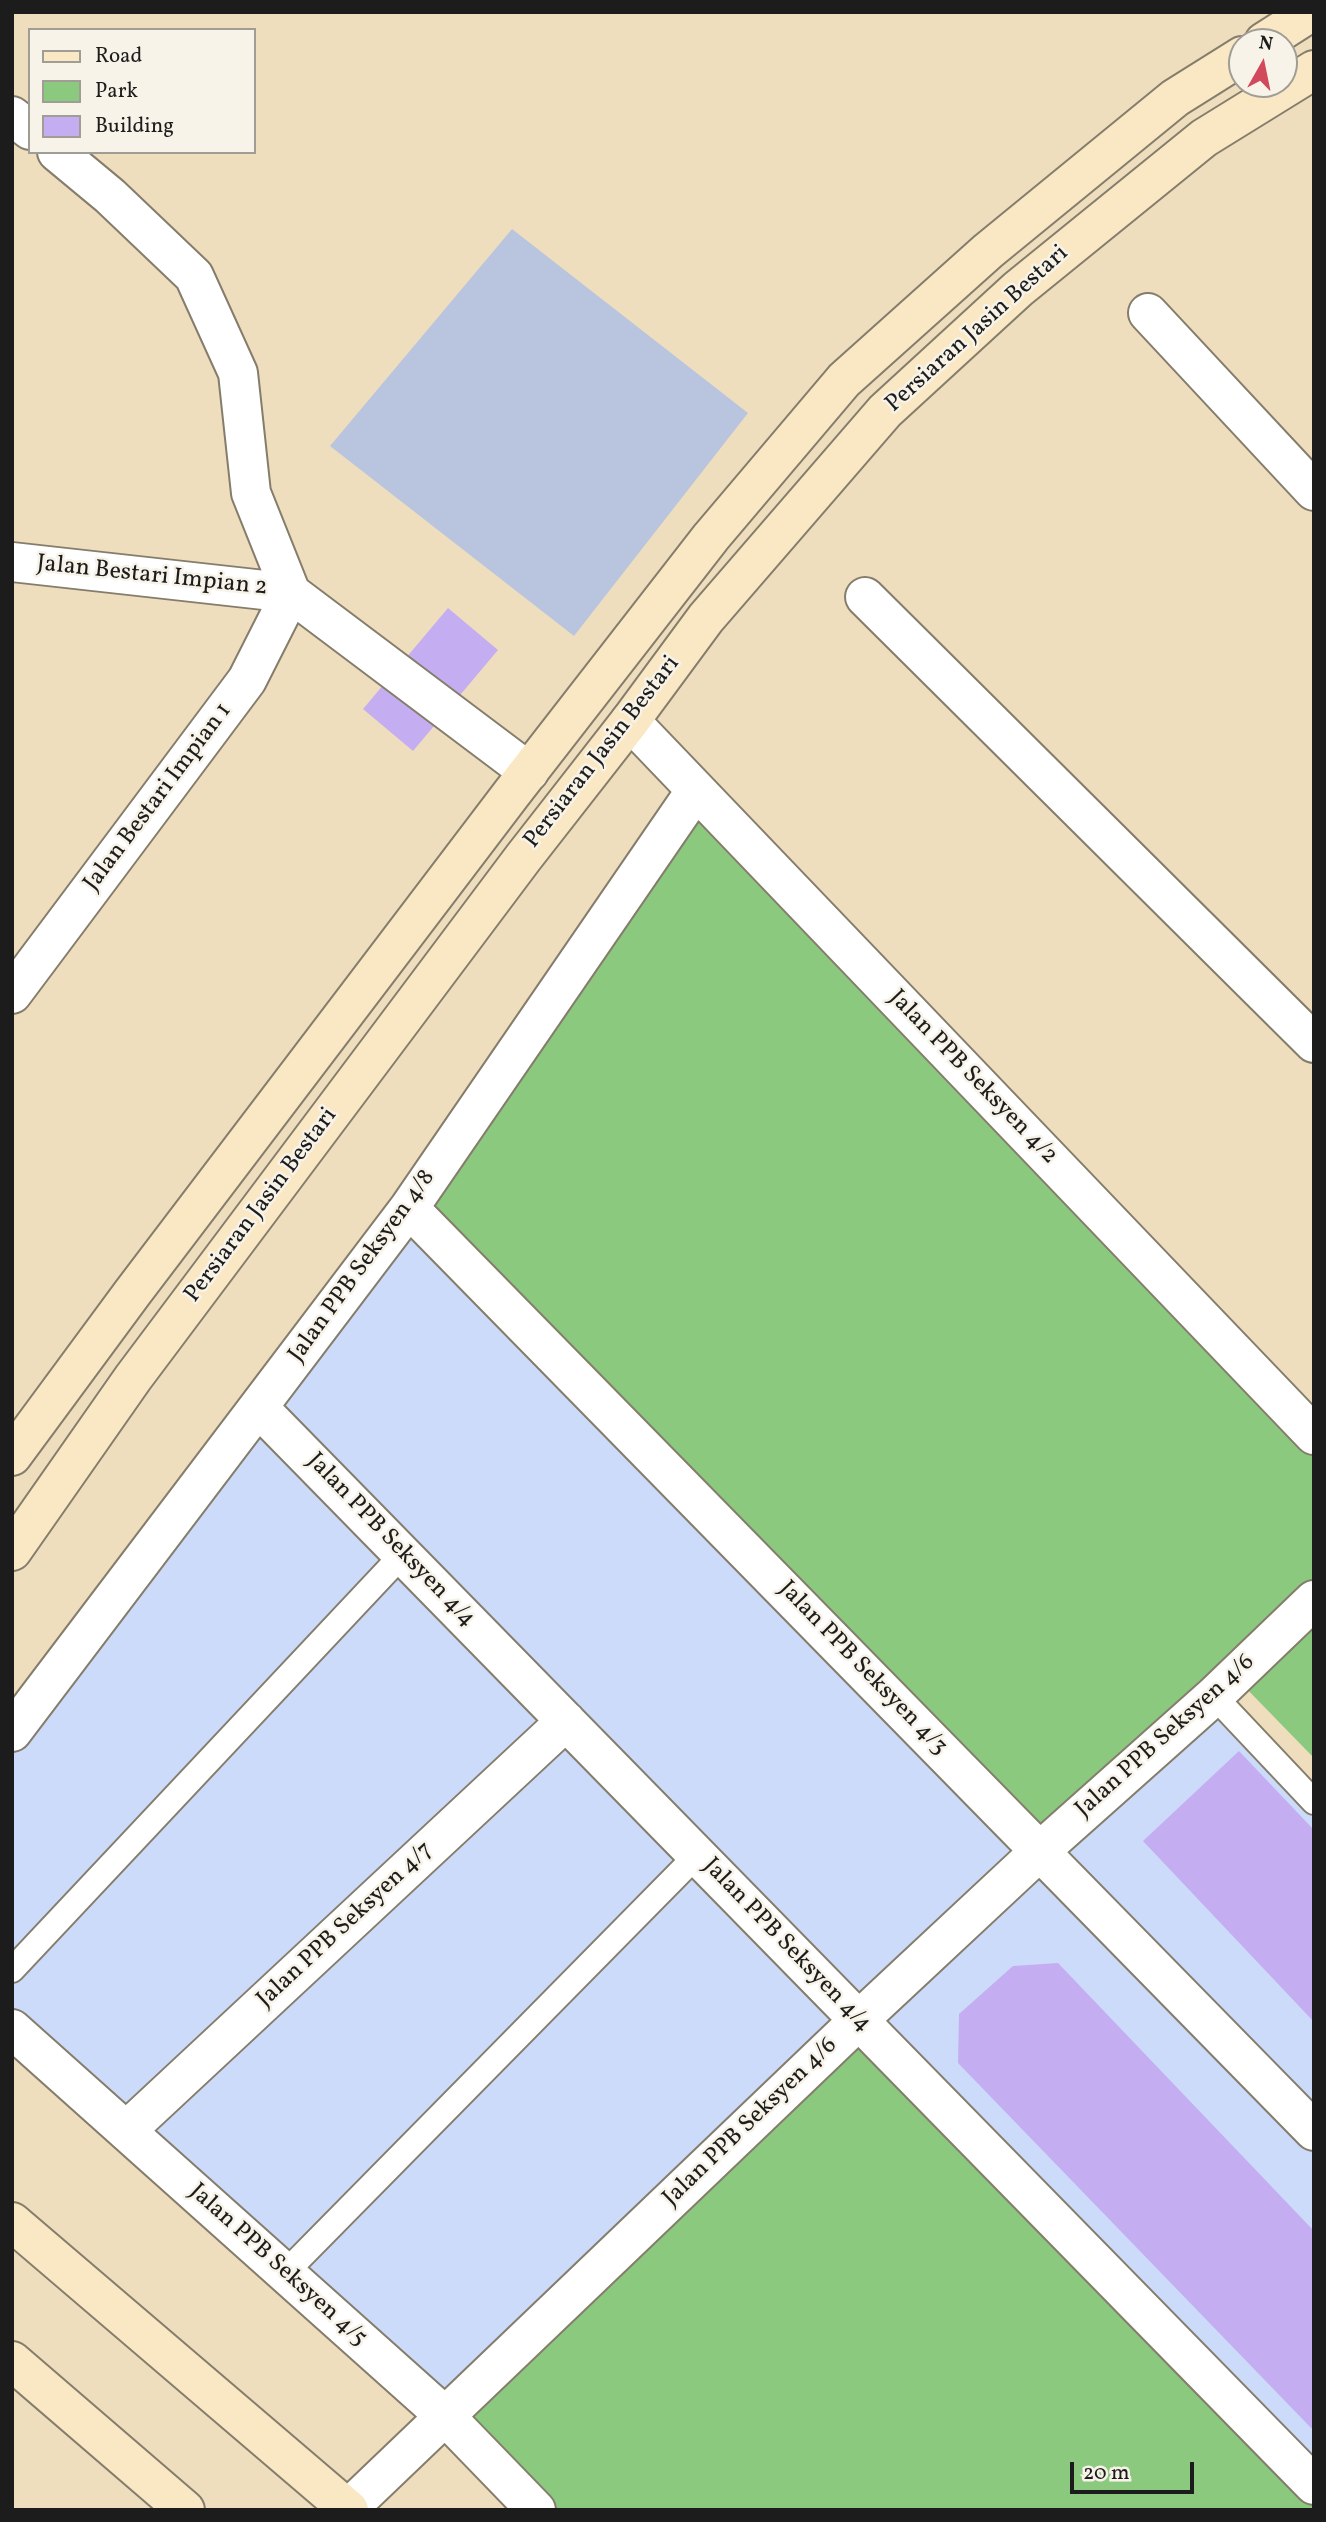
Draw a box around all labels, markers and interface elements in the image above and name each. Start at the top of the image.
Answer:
legend [28,28,256,154]
north arrow [1228,28,1298,98]
text: N [1257,30,1275,58]
text: Road [95,42,142,71]
text: Park [95,77,138,106]
text: Building [95,112,174,141]
street label: Persiaran Jasin Bestari [881,240,1075,420]
street label: Jalan Bestari Impian 2 [35,551,269,603]
street label: Persiaran Jasin Bestari [519,651,687,855]
street label: Jalan Bestari Impian 1 [79,698,239,898]
street label: Jalan PPB Seksyen 4/2 [881,985,1063,1171]
street label: Persiaran Jasin Bestari [179,1103,345,1309]
street label: Jalan PPB Seksyen 4/8 [283,1165,443,1369]
street label: Jalan PPB Seksyen 4/4 [299,1448,481,1634]
street label: Jalan PPB Seksyen 4/3 [771,1576,953,1762]
street label: Jalan PPB Seksyen 4/6 [1071,1649,1261,1825]
street label: Jalan PPB Seksyen 4/7 [252,1837,440,2015]
street label: Jalan PPB Seksyen 4/4 [695,1853,877,2039]
street label: Jalan PPB Seksyen 4/6 [658,2032,844,2214]
street label: Jalan PPB Seksyen 4/5 [182,2178,372,2354]
scale bar [1074,2448,1198,2492]
text: 20 m [1083,2459,1129,2488]

